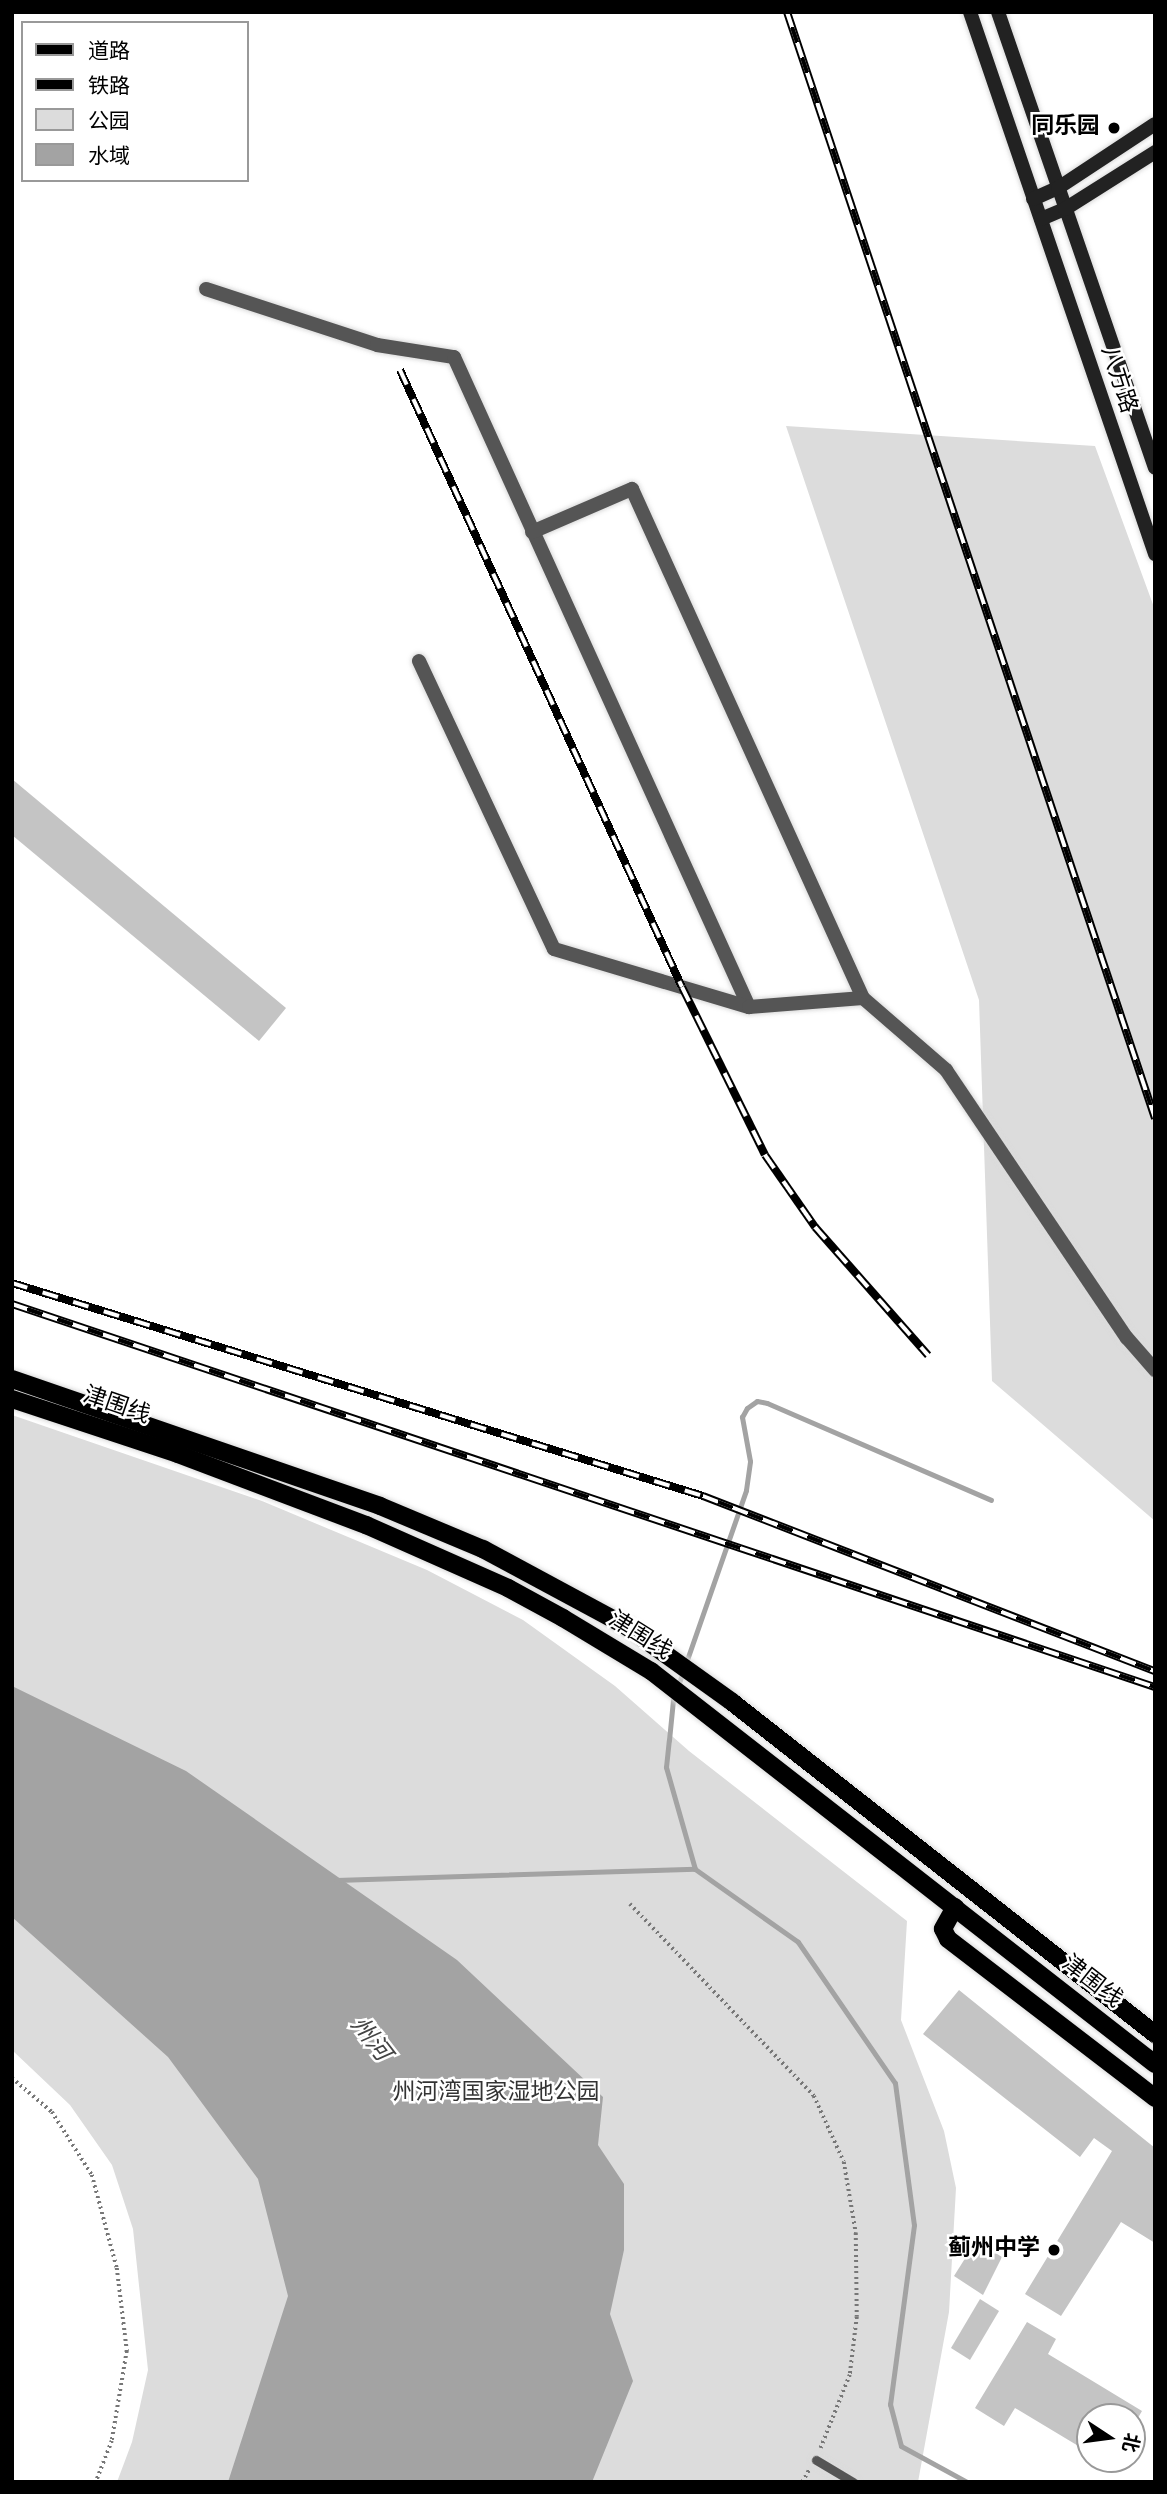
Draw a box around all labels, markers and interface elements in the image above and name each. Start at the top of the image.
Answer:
legend [21,21,248,182]
text: 道路 [88,39,130,66]
text: 铁路 [88,74,130,101]
text: 公园 [88,109,130,136]
place label: 同乐园 [1031,114,1100,142]
marker: 同乐园 [1106,120,1122,136]
text: 水域 [88,144,130,171]
street label: 八方路 [1093,343,1141,417]
street label: 津围线 [79,1383,153,1431]
street label: 津围线 [602,1607,676,1667]
street label: 津围线 [1055,1951,1127,2015]
water label: 州河 [343,2012,395,2068]
park label: 州河湾国家湿地公园 [393,2080,599,2108]
place label: 蓟州中学 [948,2236,1040,2264]
marker: 蓟州中学 [1046,2242,1062,2258]
north arrow [1076,2403,1146,2473]
text: 北 [1116,2430,1143,2454]

